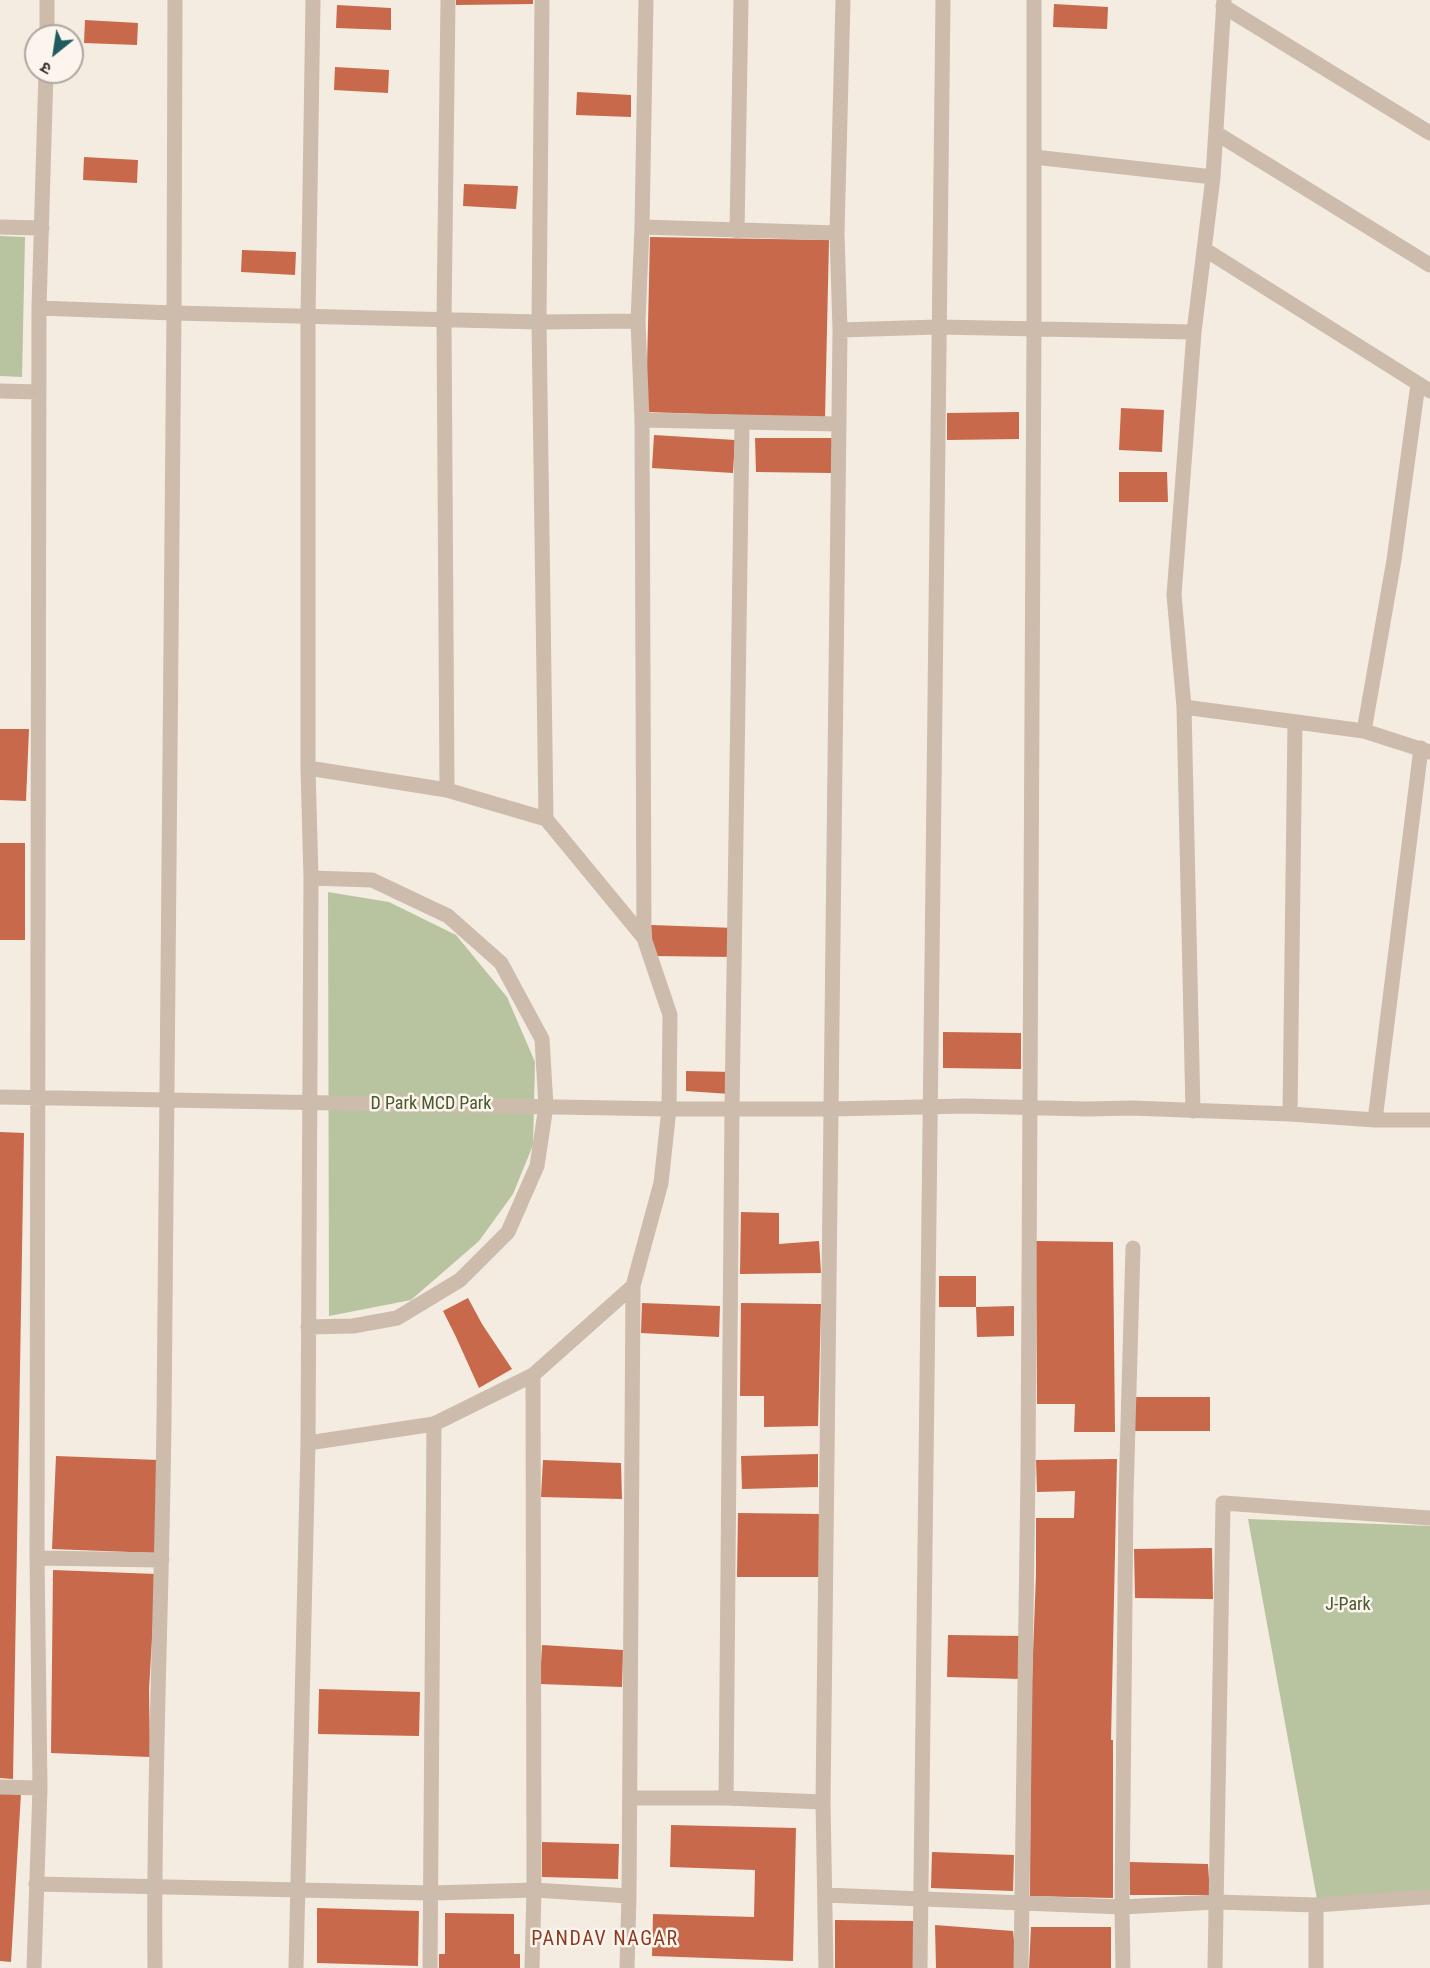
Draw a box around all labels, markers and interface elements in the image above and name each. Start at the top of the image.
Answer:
north arrow [24,24,84,84]
text: उ [37,58,55,79]
park label: D Park MCD Park [371,1093,491,1115]
park label: J-Park [1325,1594,1371,1616]
district label: PANDAV NAGAR [531,1928,679,1952]

